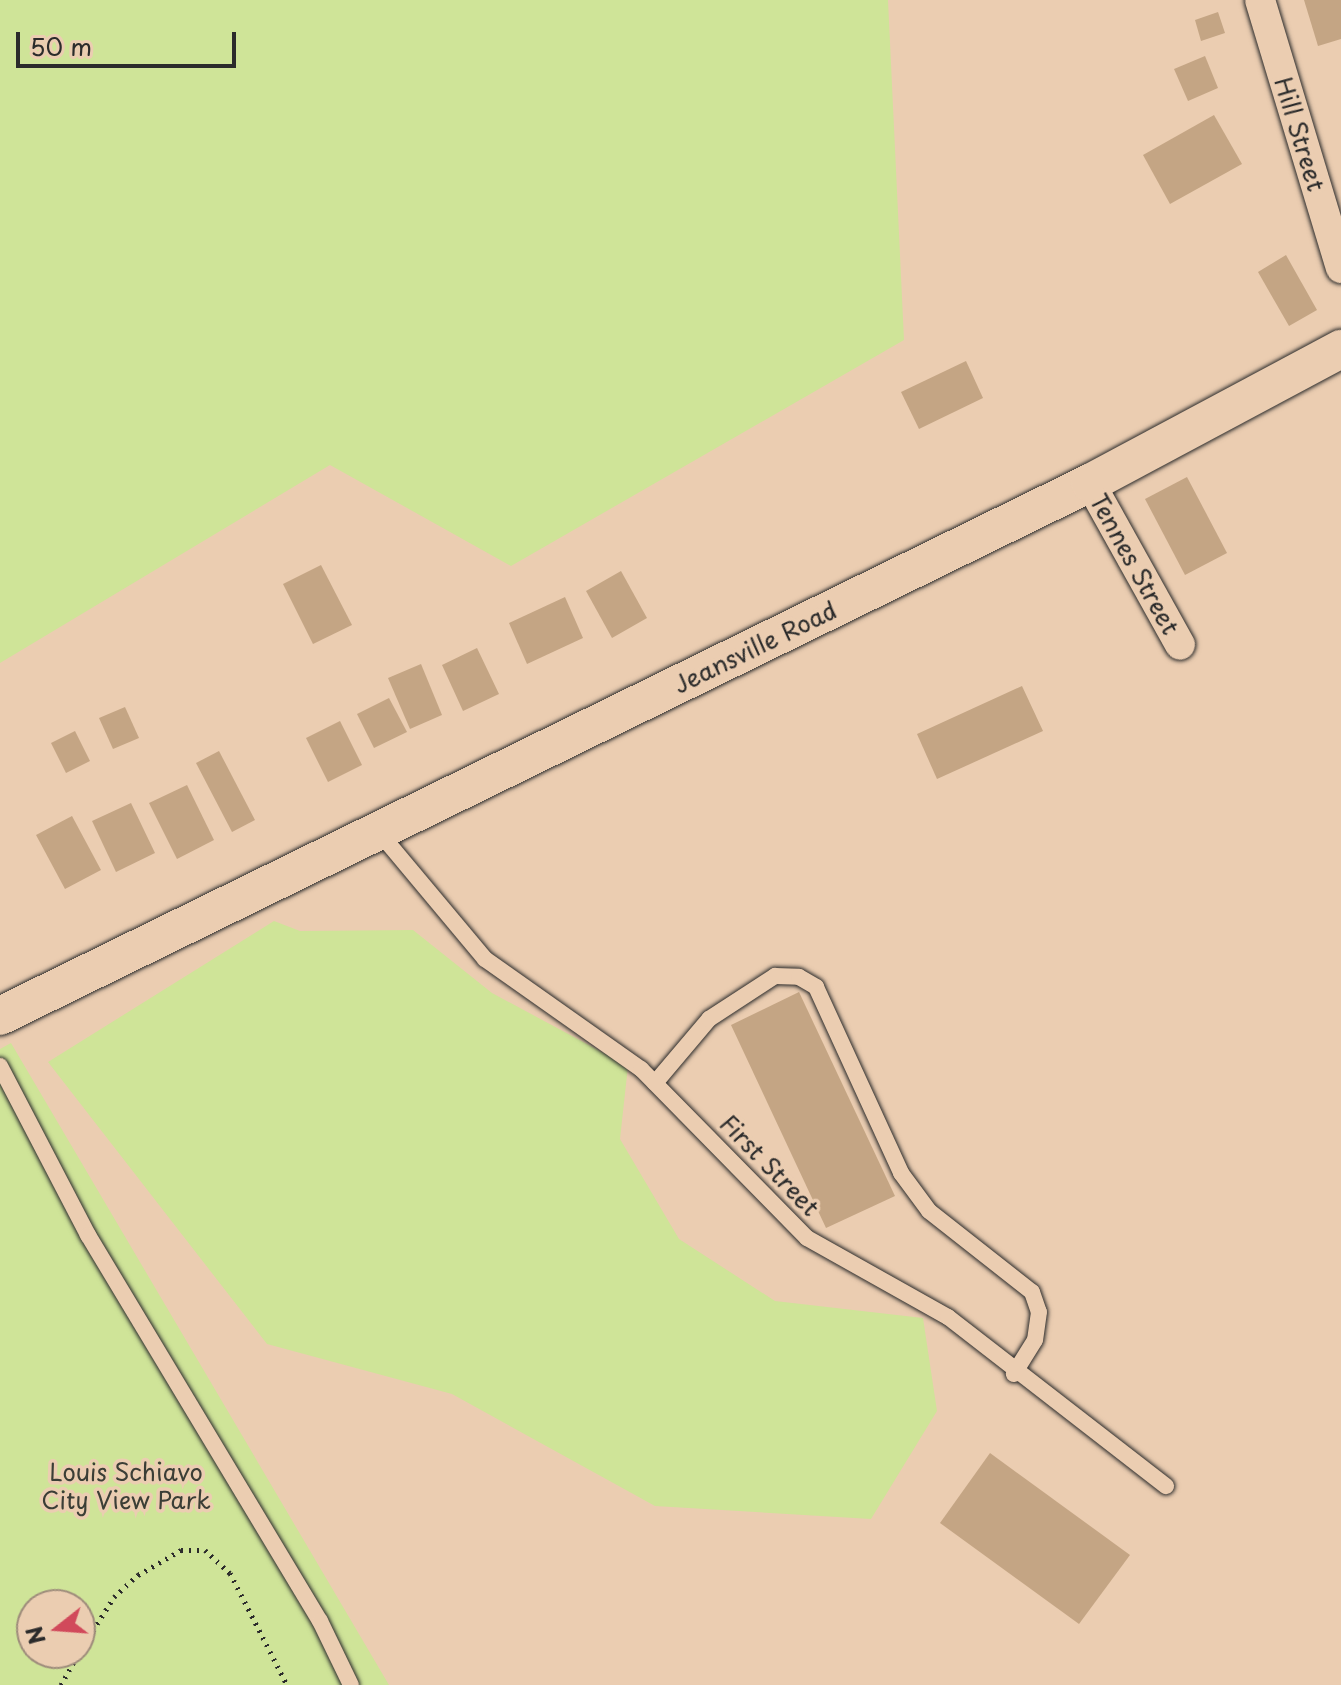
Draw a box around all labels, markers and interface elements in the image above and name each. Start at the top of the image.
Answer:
scale bar [20,16,240,66]
text: 50 m [30,28,92,64]
street label: Hill Street [1269,73,1331,195]
street label: Tennes Street [1084,488,1186,640]
street label: Jeansville Road [669,595,841,699]
street label: First Street [714,1108,826,1222]
park label: Louis Schiavo City View Park [40,1458,212,1514]
north arrow [16,1589,96,1669]
text: N [16,1622,53,1649]

